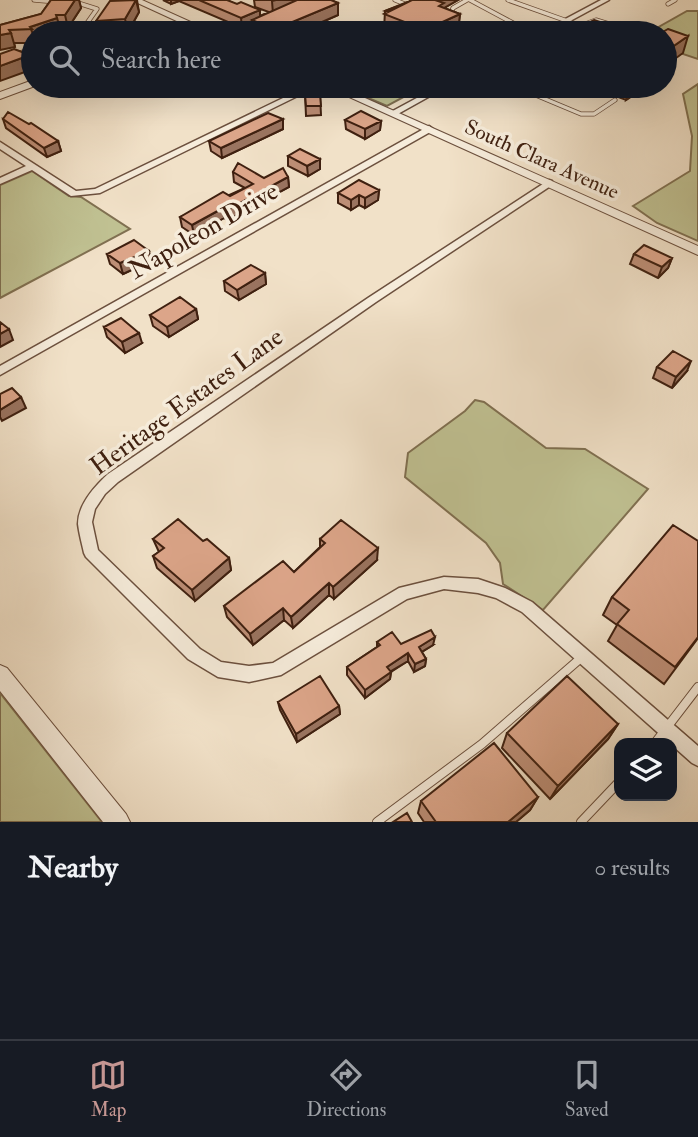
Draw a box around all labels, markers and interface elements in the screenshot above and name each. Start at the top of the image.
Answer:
search box [21,21,677,98]
icon: search [45,41,83,79]
text: Search here [101,44,221,76]
street label: South Clara Avenue [461,113,623,206]
street label: Napoleon Drive [123,175,285,287]
street label: Heritage Estates Lane [84,321,289,483]
map controls [614,738,677,801]
button: layers [614,738,677,801]
text: Nearby [28,849,118,886]
text: 0 results [594,853,670,882]
tab: Map [89,1056,127,1122]
tab: Directions [306,1056,386,1122]
tab: Saved [565,1056,609,1122]

